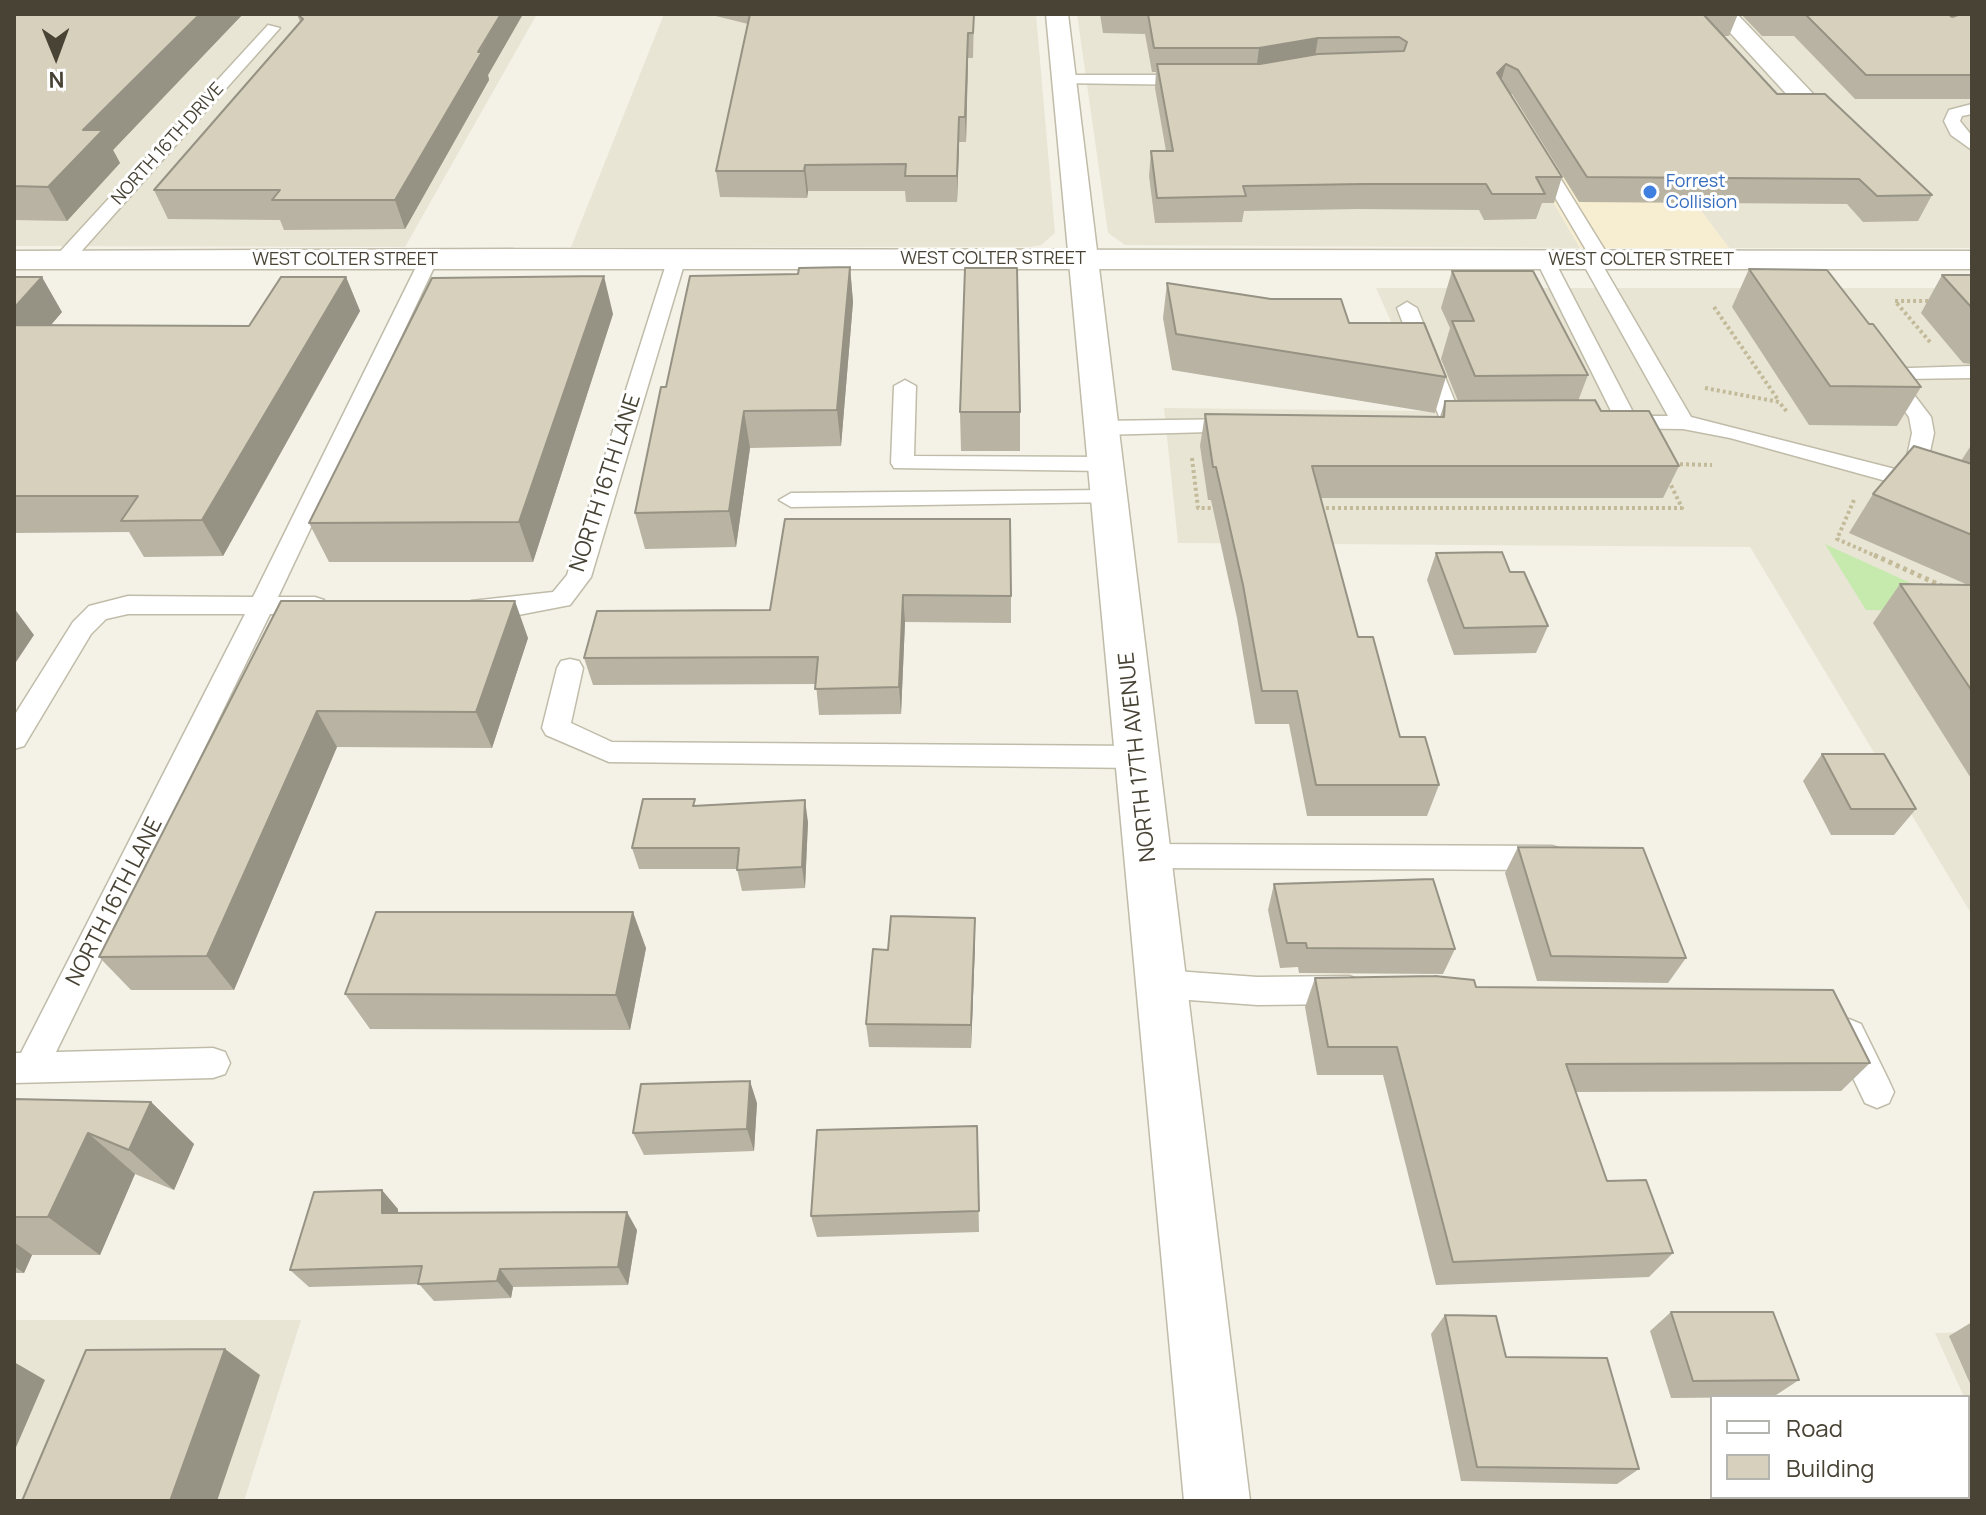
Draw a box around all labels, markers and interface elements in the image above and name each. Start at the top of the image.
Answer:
north arrow [16,16,96,96]
text: N [48,65,65,95]
street label: NORTH 16TH DRIVE [107,78,229,210]
place label: Forrest Collision [1666,171,1737,214]
marker: Forrest Collision [1641,183,1659,201]
street label: WEST COLTER STREET [900,248,1086,270]
street label: WEST COLTER STREET [252,249,438,271]
street label: WEST COLTER STREET [1548,249,1734,271]
street label: NORTH 16TH LANE [565,391,647,575]
street label: NORTH 17TH AVENUE [1114,651,1162,863]
street label: NORTH 16TH LANE [61,814,169,990]
legend [1710,1395,1970,1499]
text: Road [1786,1411,1843,1444]
text: Building [1786,1451,1874,1484]

